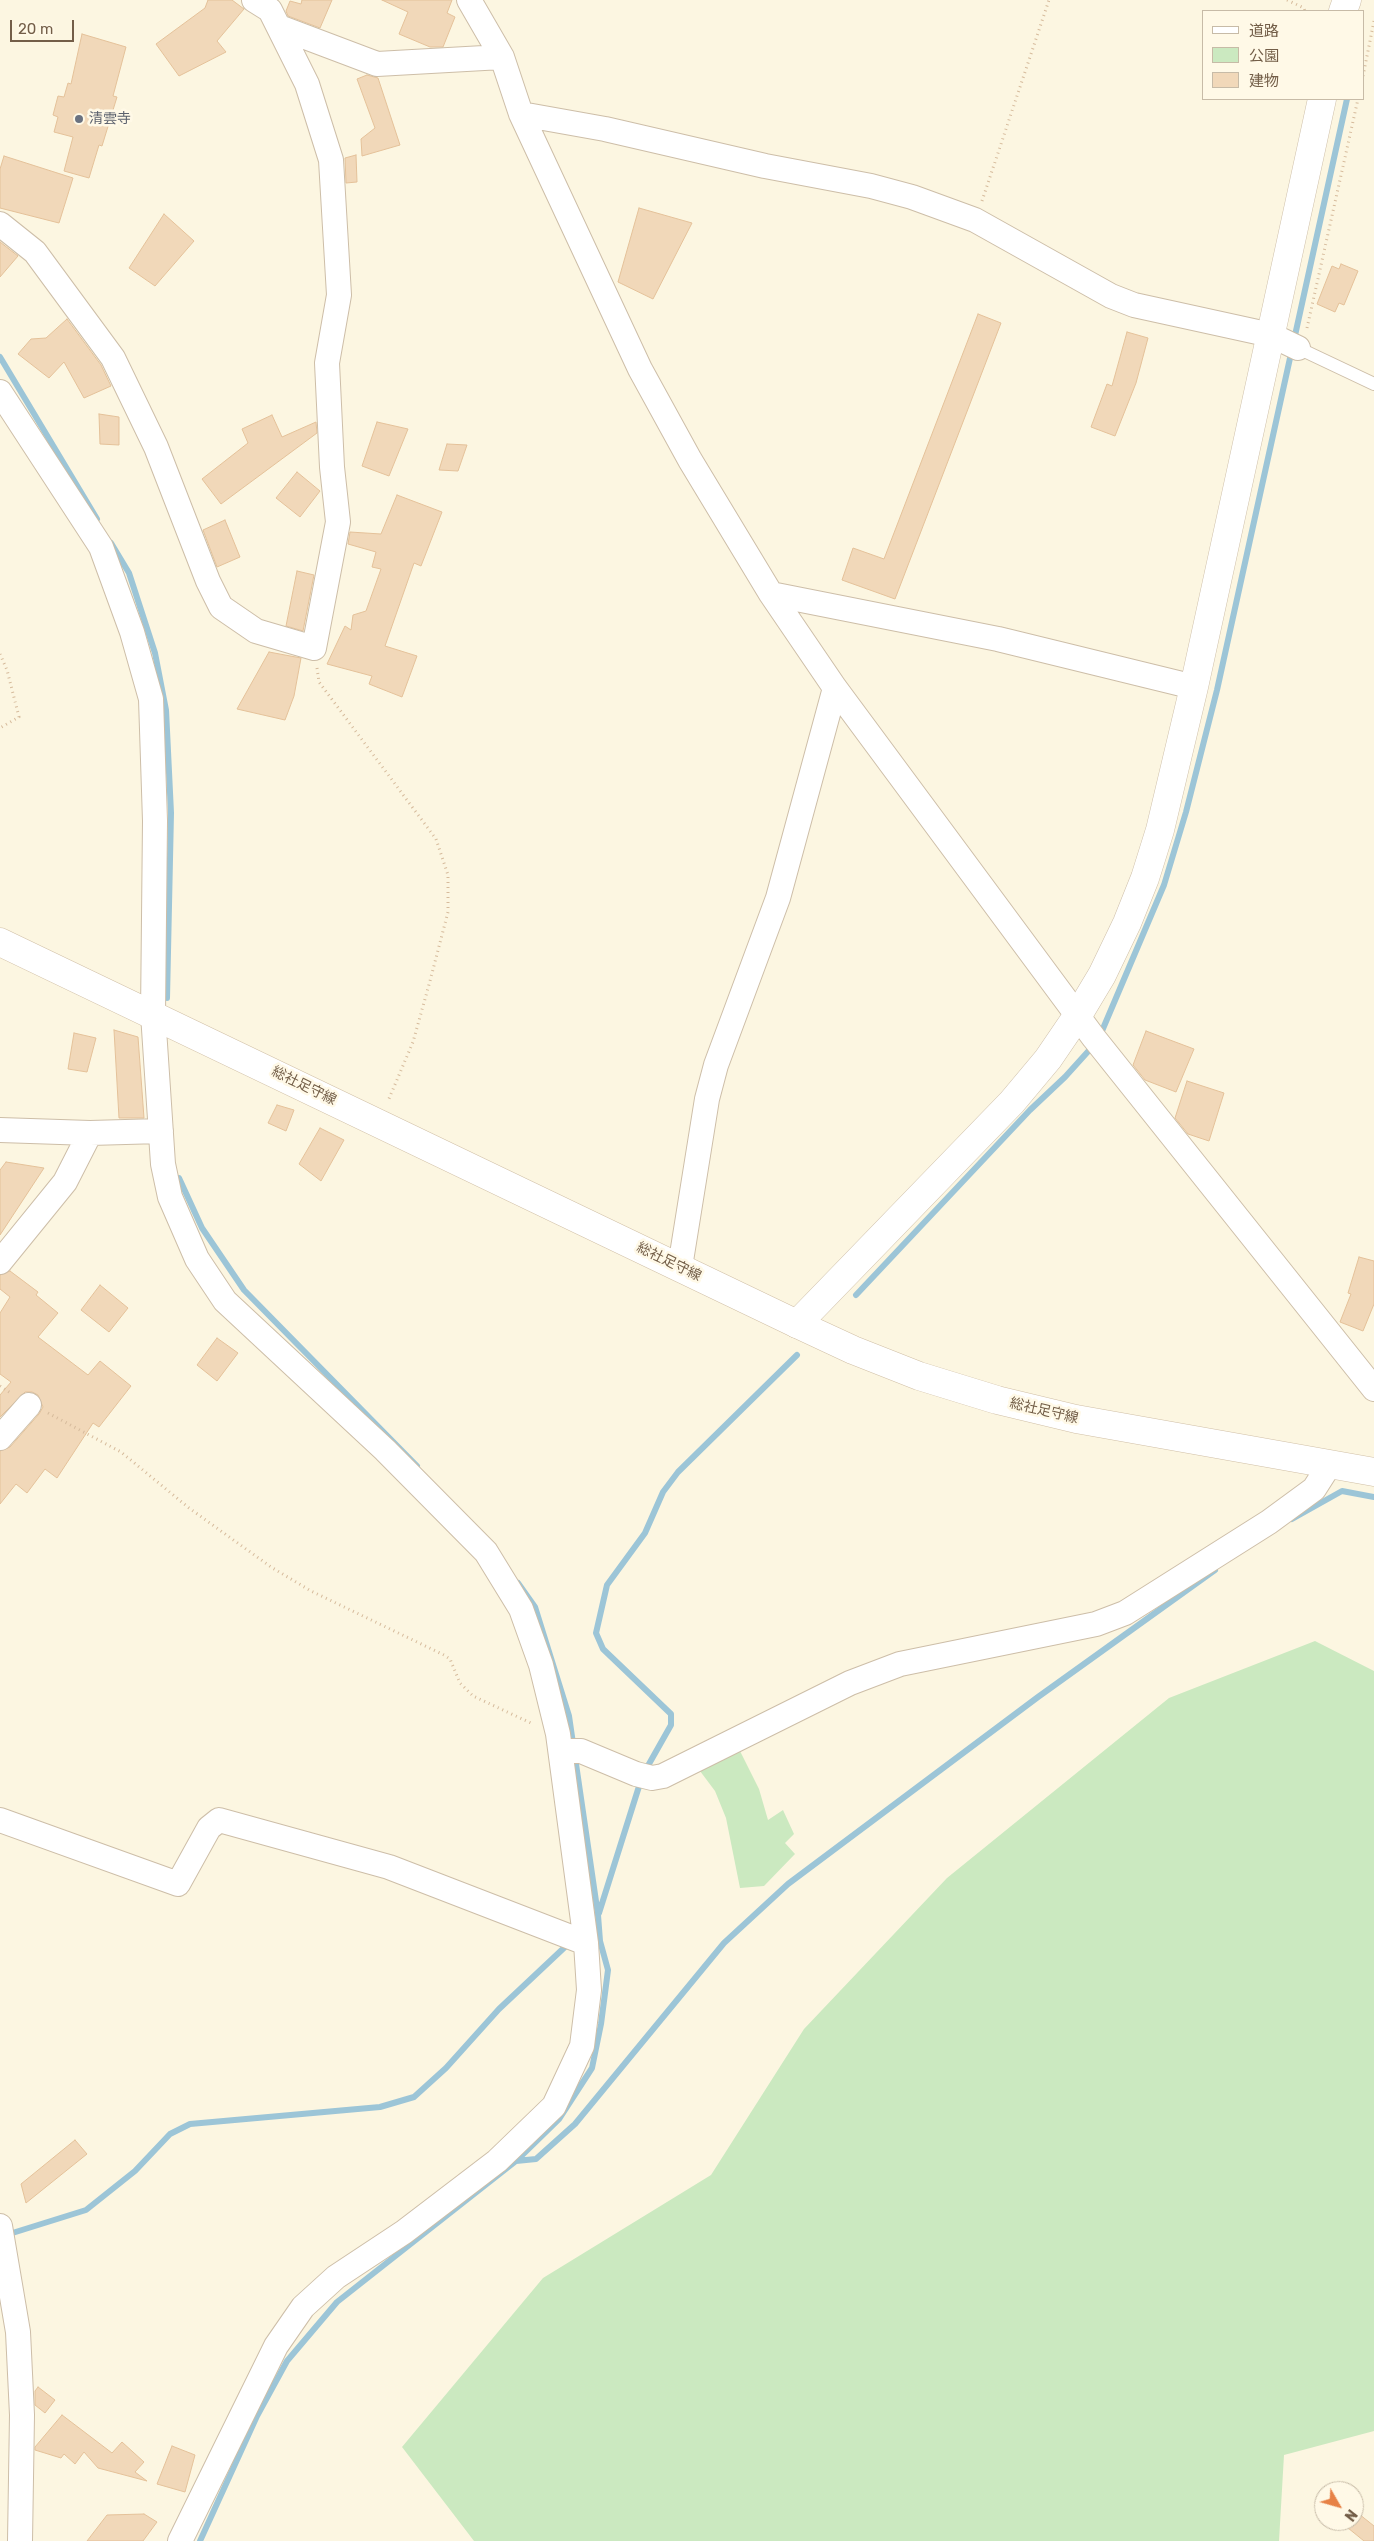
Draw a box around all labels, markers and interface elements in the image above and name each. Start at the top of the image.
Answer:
scale bar [12,10,76,42]
legend [1202,10,1364,100]
text: 20 m [18,20,53,38]
text: 道路 [1249,22,1279,40]
text: 公園 [1249,47,1279,65]
text: 建物 [1249,72,1279,90]
place label: 清雲寺 [89,111,131,127]
marker: 清雲寺 [73,113,85,125]
street label: 総社足守線 [269,1063,339,1109]
street label: 総社足守線 [634,1239,704,1285]
street label: 総社足守線 [1008,1395,1080,1427]
north arrow [1314,2481,1364,2531]
text: N [1341,2506,1360,2524]

